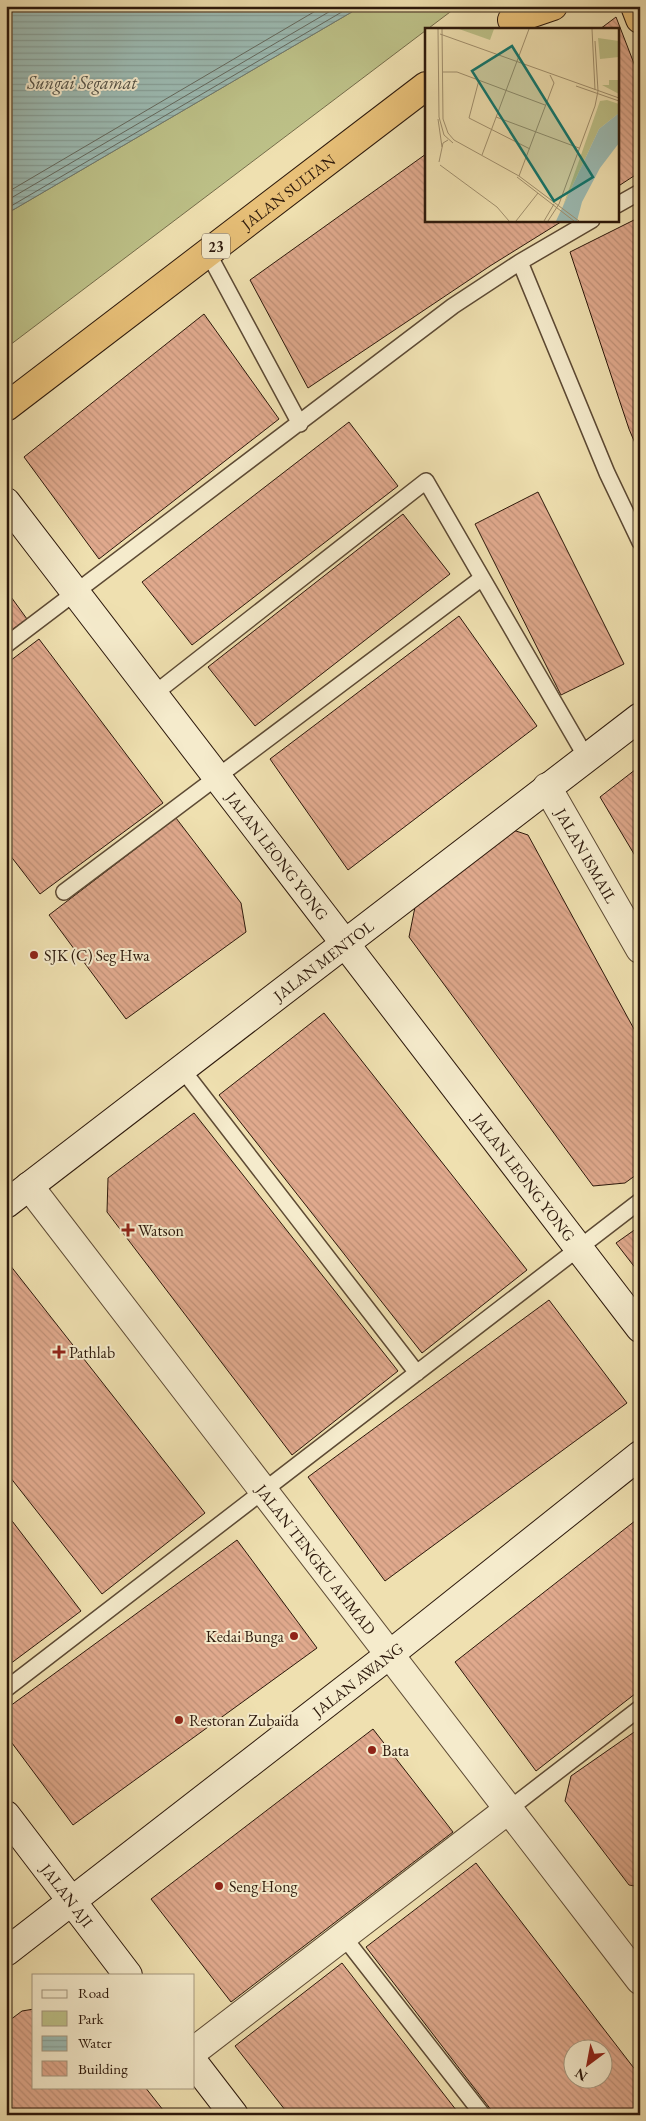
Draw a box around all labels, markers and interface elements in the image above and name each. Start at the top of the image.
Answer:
inset map [425,28,618,221]
water label: Sungai Segamat [26,71,138,95]
street label: JALAN SULTAN [235,149,339,235]
road number: 23 [202,234,230,258]
street label: JALAN LEONG YONG [220,786,334,925]
street label: JALAN ISMAIL [550,803,622,907]
street label: JALAN MENTOL [267,915,378,1007]
place label: SJK (C) Seg Hwa [44,945,150,966]
marker: SJK (C) Seg Hwa [28,949,40,961]
street label: JALAN LEONG YONG [467,1107,580,1246]
place label: Watson [138,1220,185,1241]
marker: Watson [122,1224,134,1236]
place label: Pathlab [69,1342,115,1363]
marker: Pathlab [53,1346,65,1358]
street label: JALAN TENGKU AHMAD [250,1478,381,1639]
place label: Kedai Bunga [206,1626,285,1647]
marker: Kedai Bunga [288,1630,300,1642]
street label: JALAN AWANG [306,1637,408,1722]
place label: Restoran Zubaida [189,1710,300,1731]
marker: Restoran Zubaida [173,1714,185,1726]
place label: Bata [382,1740,410,1761]
marker: Bata [366,1744,378,1756]
street label: JALAN AJI [35,1858,99,1932]
place label: Seng Hong [229,1876,299,1897]
marker: Seng Hong [213,1880,225,1892]
legend [32,1974,195,2088]
text: Road [78,1983,110,2002]
text: Park [78,2009,105,2028]
text: Water [78,2033,112,2052]
north arrow [564,2038,614,2088]
text: Building [78,2059,128,2078]
text: N [571,2064,591,2086]

